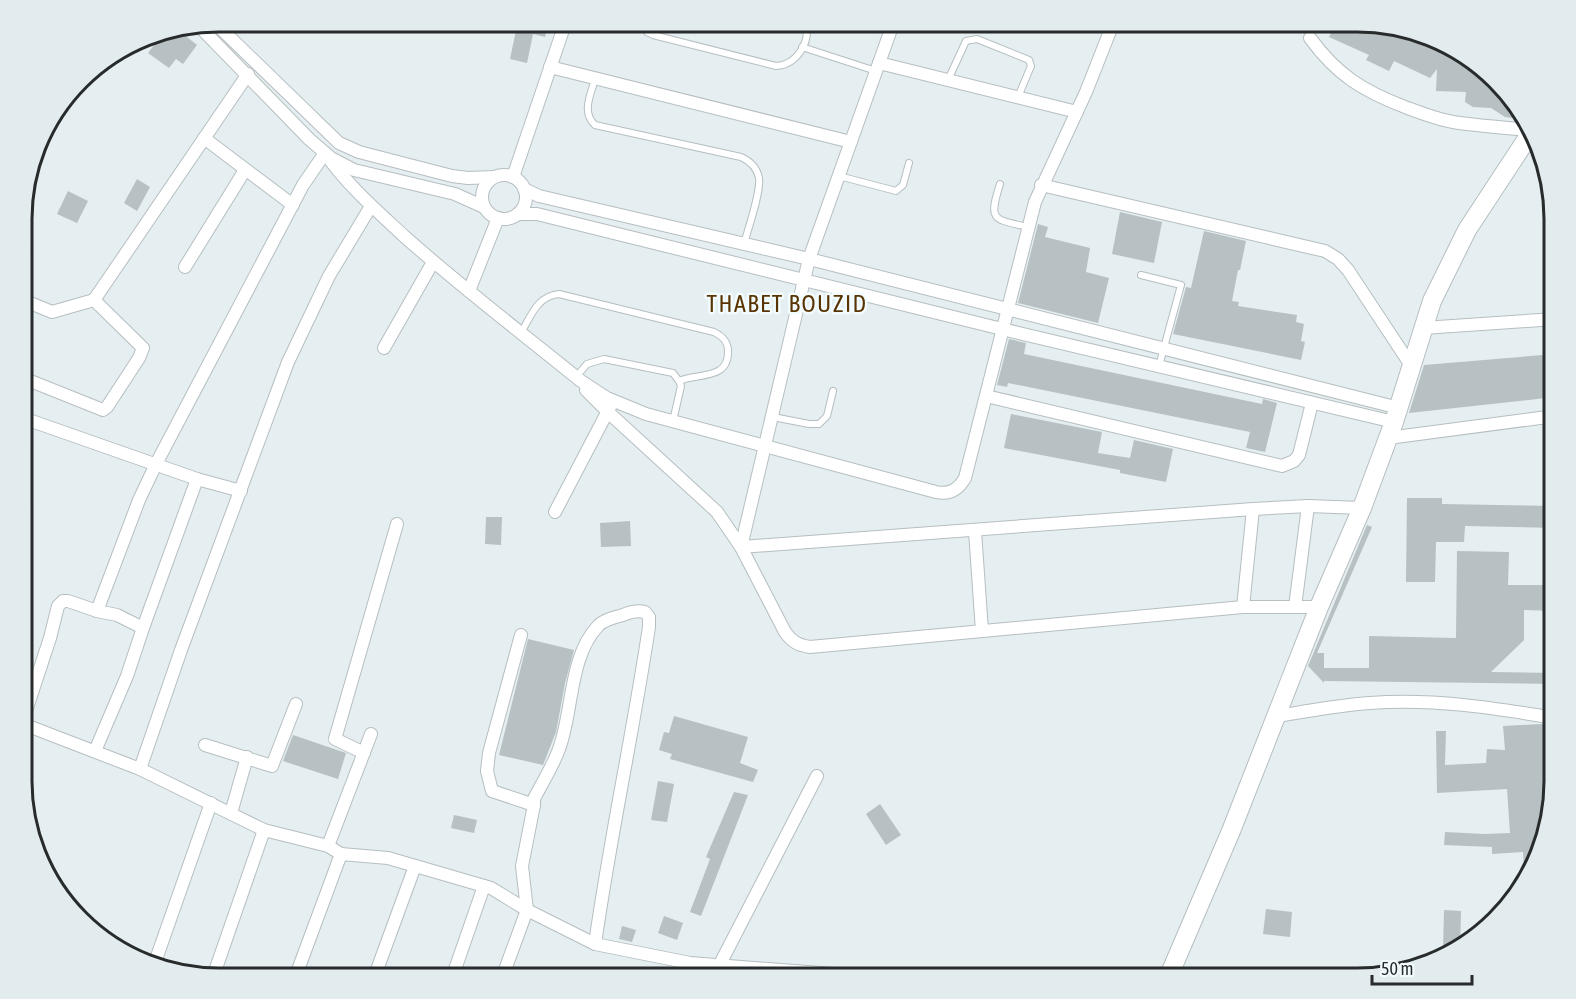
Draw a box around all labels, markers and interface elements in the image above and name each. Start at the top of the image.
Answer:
district label: THABET BOUZID [706,290,868,317]
scale bar [1372,948,1472,986]
text: 50 m [1381,958,1413,979]

